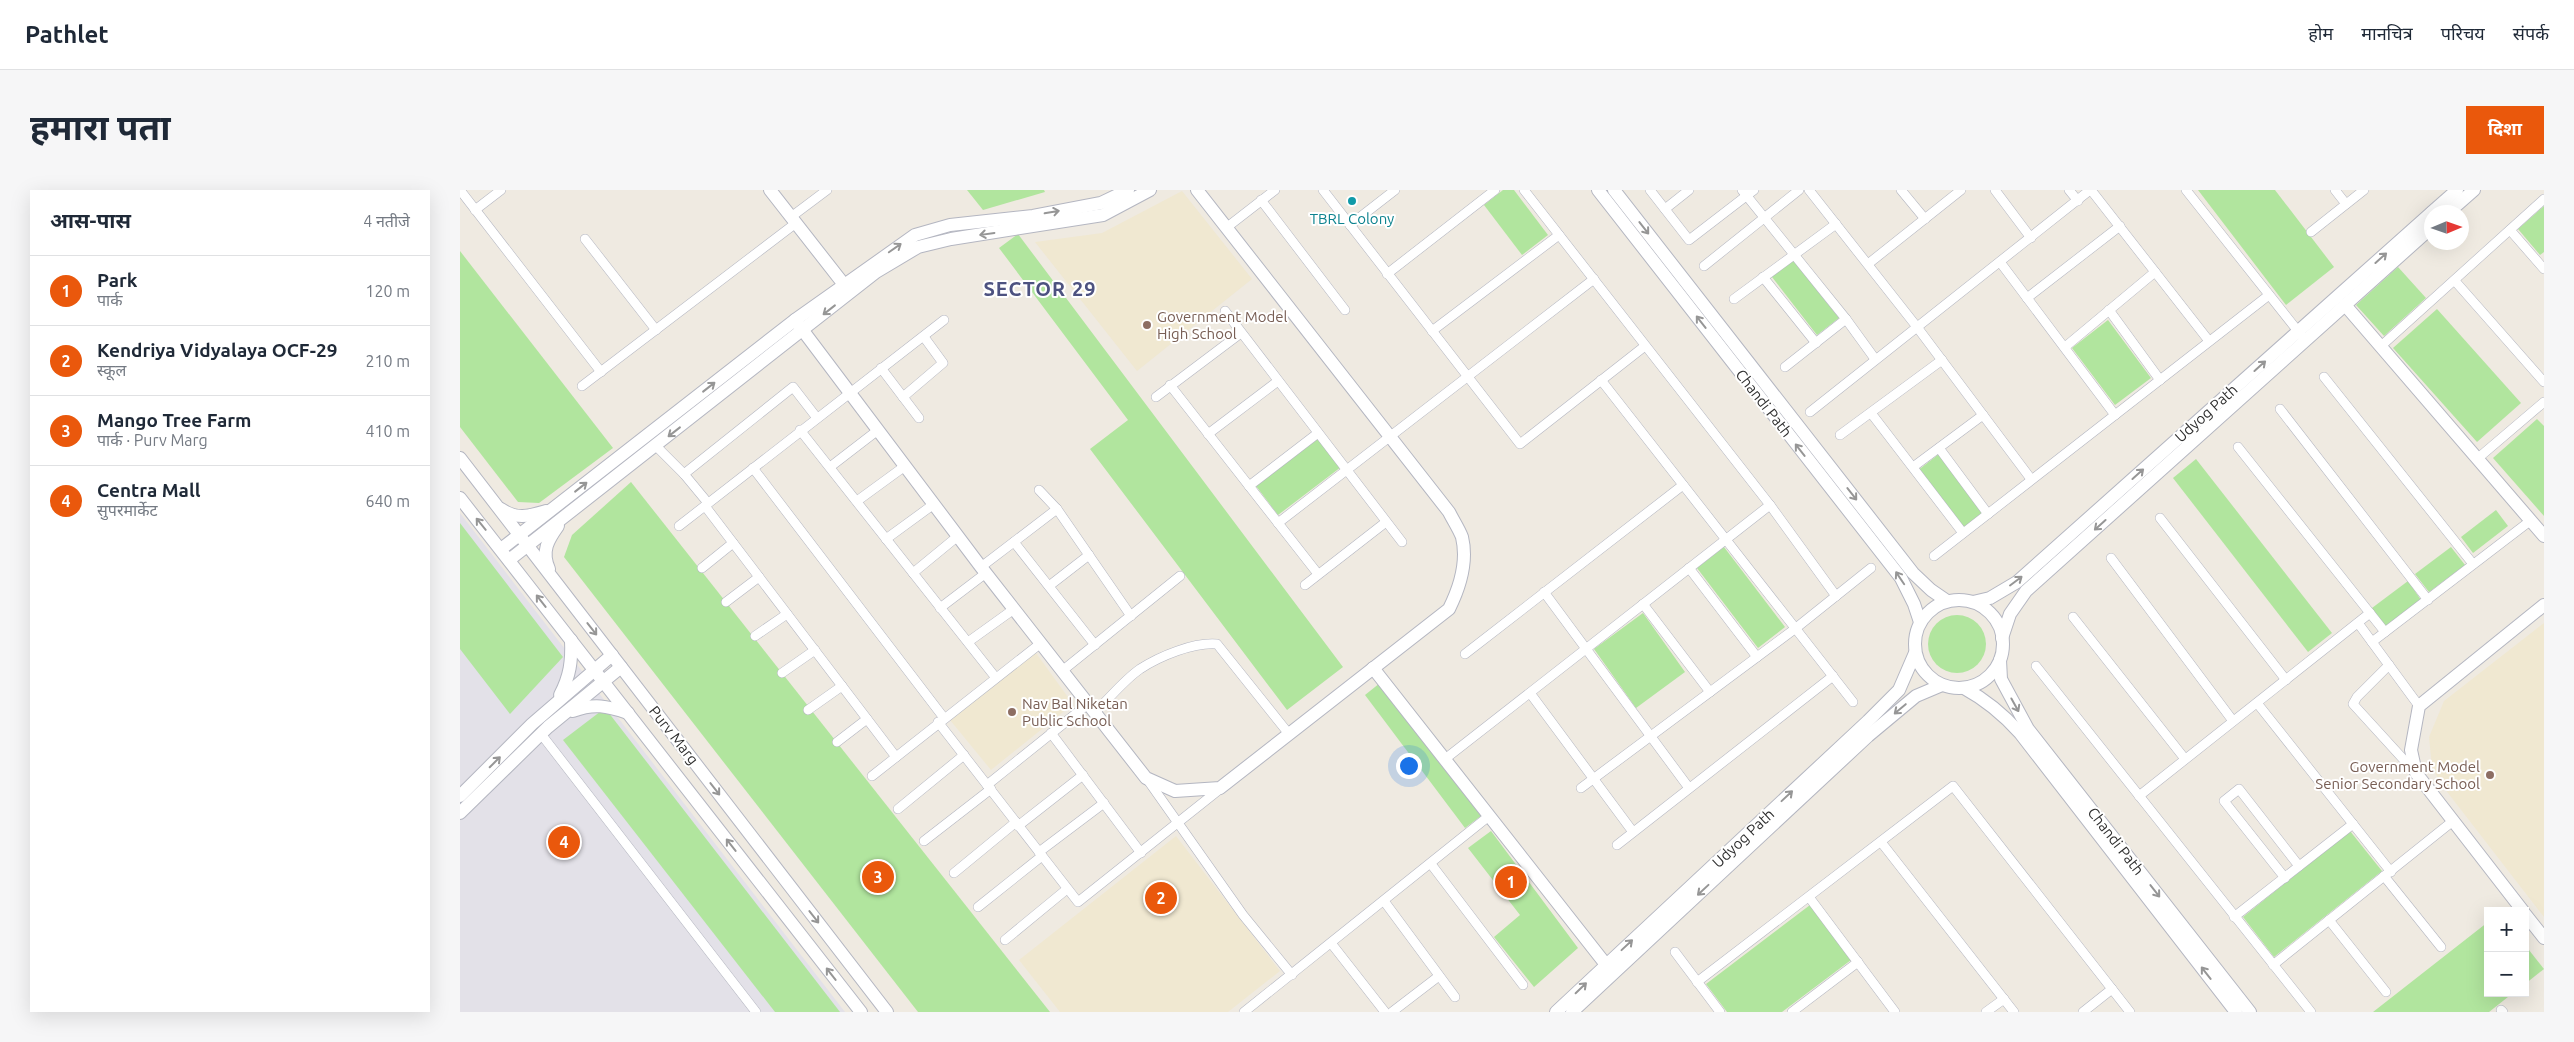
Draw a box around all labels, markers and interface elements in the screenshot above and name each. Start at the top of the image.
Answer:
text: Pathlet [25,21,109,48]
text: होम [2308,23,2333,43]
text: मानचित्र [2361,23,2413,43]
text: परिचय [2441,23,2485,43]
text: संपर्क [2513,23,2549,43]
button: दिशा [2466,106,2544,154]
text: हमारा पता [30,107,170,147]
marker: TBRL Colony [1346,195,1358,207]
north arrow [2424,205,2469,250]
one-way arrow [1043,207,1059,217]
text: आस-पास [50,208,131,232]
place label: TBRL Colony [1310,210,1394,227]
text: 4 नतीजे [363,212,410,230]
one-way arrow [1638,222,1649,235]
one-way arrow [979,229,995,239]
one-way arrow [888,243,902,253]
one-way arrow [2374,252,2387,263]
text: Park [97,269,137,291]
district label: SECTOR 29 [983,277,1097,300]
text: 1 [61,282,71,300]
text: 120 m [365,282,410,300]
text: पार्क [97,291,123,309]
one-way arrow [822,304,835,315]
place label: Government Model High School [1157,308,1287,342]
one-way arrow [1695,316,1706,329]
marker: Government Model High School [1141,319,1153,331]
text: Kendriya Vidyalaya OCF-29 [97,339,337,361]
text: 2 [61,352,71,370]
text: 210 m [365,352,410,370]
one-way arrow [2253,360,2266,371]
text: स्कूल [97,361,126,379]
street label: Chandi Path [1732,366,1796,440]
street label: Udyog Path [2171,381,2241,445]
one-way arrow [702,382,716,392]
text: Mango Tree Farm [97,409,251,431]
text: 3 [61,422,71,440]
text: 410 m [365,422,410,440]
one-way arrow [667,427,680,438]
text: पार्क · Purv Marg [97,431,208,449]
one-way arrow [1795,444,1806,457]
one-way arrow [2132,468,2145,479]
text: Centra Mall [97,479,200,501]
one-way arrow [574,482,588,492]
one-way arrow [1847,487,1857,501]
text: 4 [61,492,71,510]
text: 640 m [365,492,410,510]
text: सुपरमार्केट [97,501,158,519]
one-way arrow [475,517,486,530]
one-way arrow [2094,519,2107,531]
one-way arrow [1895,572,1905,586]
one-way arrow [2009,576,2023,586]
one-way arrow [536,595,547,608]
one-way arrow [587,622,597,636]
place label: Nav Bal Niketan Public School [1022,695,1128,729]
one-way arrow [2010,698,2020,713]
street label: Purv Marg [646,702,702,768]
one-way arrow [1894,703,1907,714]
marker: Nav Bal Niketan Public School [1006,706,1018,718]
your location [1396,753,1422,779]
one-way arrow [488,756,501,768]
place label: Government Model Senior Secondary School [2315,758,2480,792]
marker: Government Model Senior Secondary School [2484,769,2496,781]
one-way arrow [710,782,721,795]
one-way arrow [1781,790,1794,802]
street label: Chandi Path [2084,804,2148,878]
street label: Udyog Path [1709,805,1777,871]
pin: 4 [548,823,580,861]
one-way arrow [725,839,736,852]
pin: 3 [862,858,894,896]
pin: 1 [1495,863,1527,901]
pin: 2 [1145,879,1177,917]
one-way arrow [1696,884,1709,895]
one-way arrow [2150,884,2160,898]
map controls [2484,907,2529,997]
button: + [2484,907,2529,952]
one-way arrow [809,911,820,924]
one-way arrow [1620,939,1633,951]
button: − [2484,952,2529,997]
one-way arrow [825,967,836,980]
one-way arrow [2201,967,2212,980]
one-way arrow [1574,982,1587,994]

